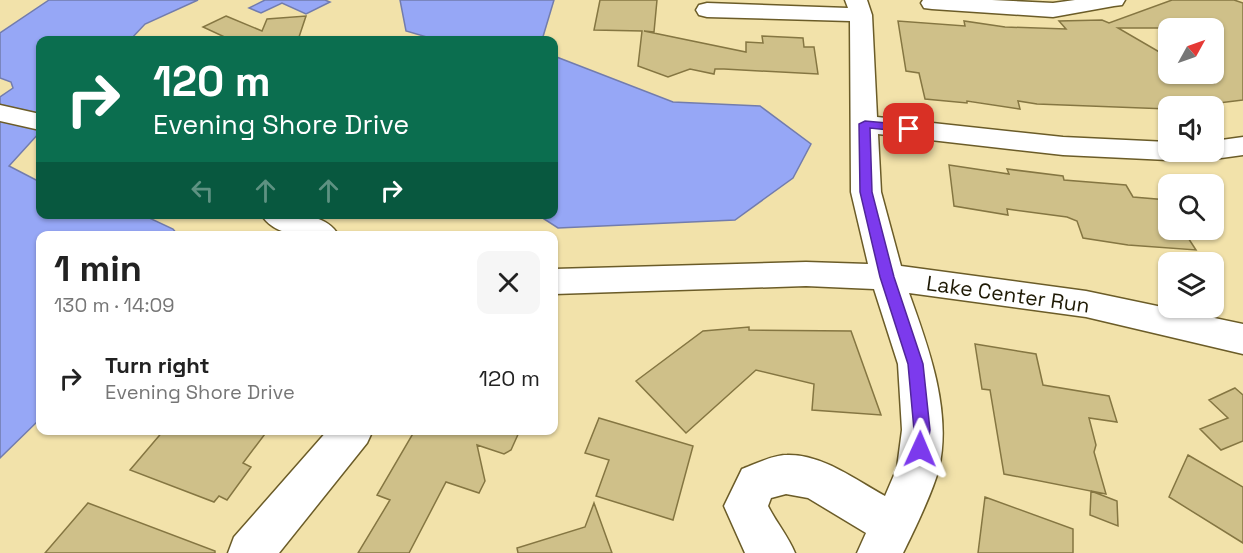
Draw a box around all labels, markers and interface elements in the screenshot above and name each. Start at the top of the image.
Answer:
north arrow [1158,18,1224,84]
map controls [1158,18,1224,318]
text: 120 m [153,55,271,108]
icon: right [54,60,132,138]
button: sound [1158,96,1224,162]
pin [883,103,934,154]
text: Evening Shore Drive [153,107,409,142]
icon: arrive [892,112,925,145]
icon: left [186,174,219,207]
icon: ahead [249,174,282,207]
icon: ahead [312,174,345,207]
icon: right [375,174,408,207]
button: search [1158,174,1224,240]
text: 1 min [54,246,142,292]
button: close [477,251,540,314]
button: layers [1158,252,1224,318]
street label: Lake Center Run [925,269,1091,319]
text: 130 m · 14:09 [54,292,175,318]
text: Turn right [105,351,210,379]
icon: right [54,362,87,395]
text: 120 m [479,364,540,392]
text: Evening Shore Drive [105,379,295,405]
position arrow [888,417,952,481]

